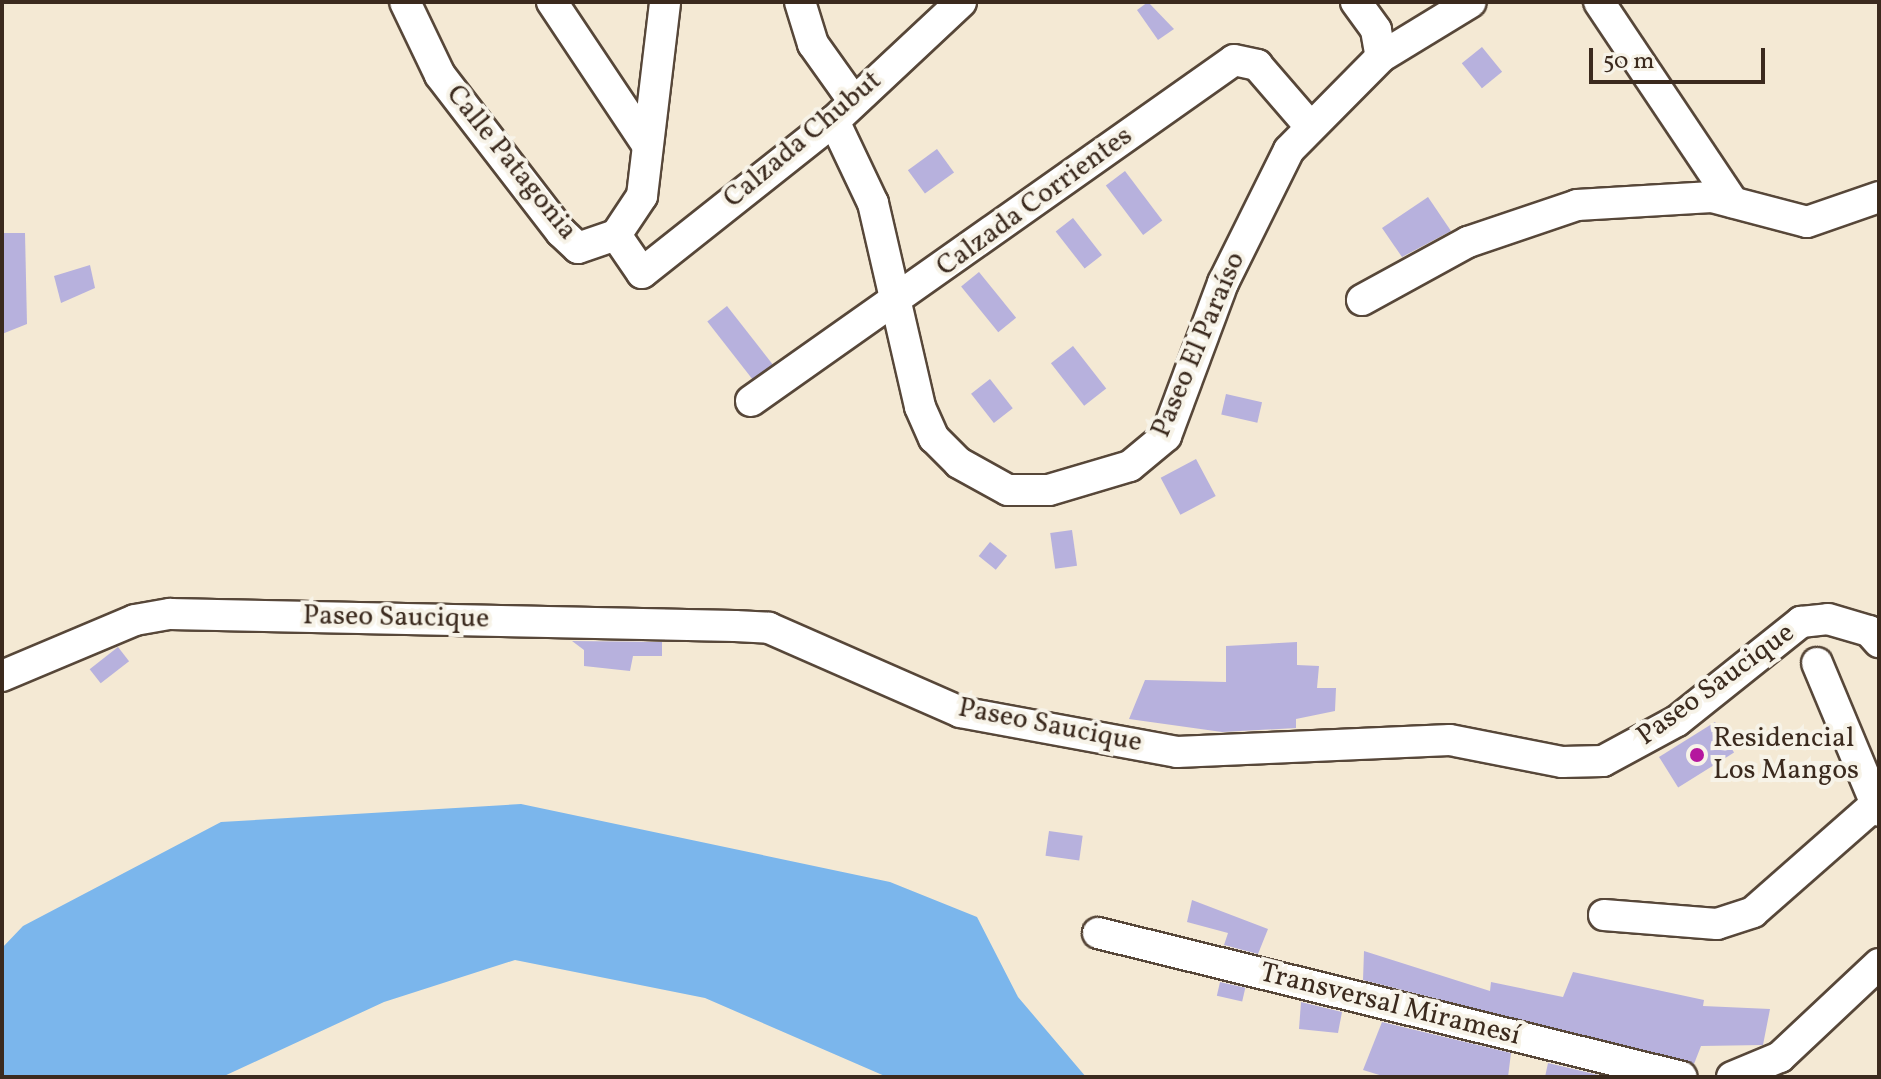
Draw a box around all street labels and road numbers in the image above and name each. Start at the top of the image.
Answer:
street label: Calzada Chubut [717,64,889,216]
street label: Calle Patagonia [438,79,584,247]
street label: Calzada Corrientes [931,120,1139,284]
street label: Paseo El Paraíso [1145,247,1253,443]
street label: Paseo Saucique [302,600,490,636]
street label: Paseo Saucique [1631,617,1801,753]
street label: Paseo Saucique [955,692,1145,760]
street label: Transversal Miramesí [1256,956,1524,1054]

